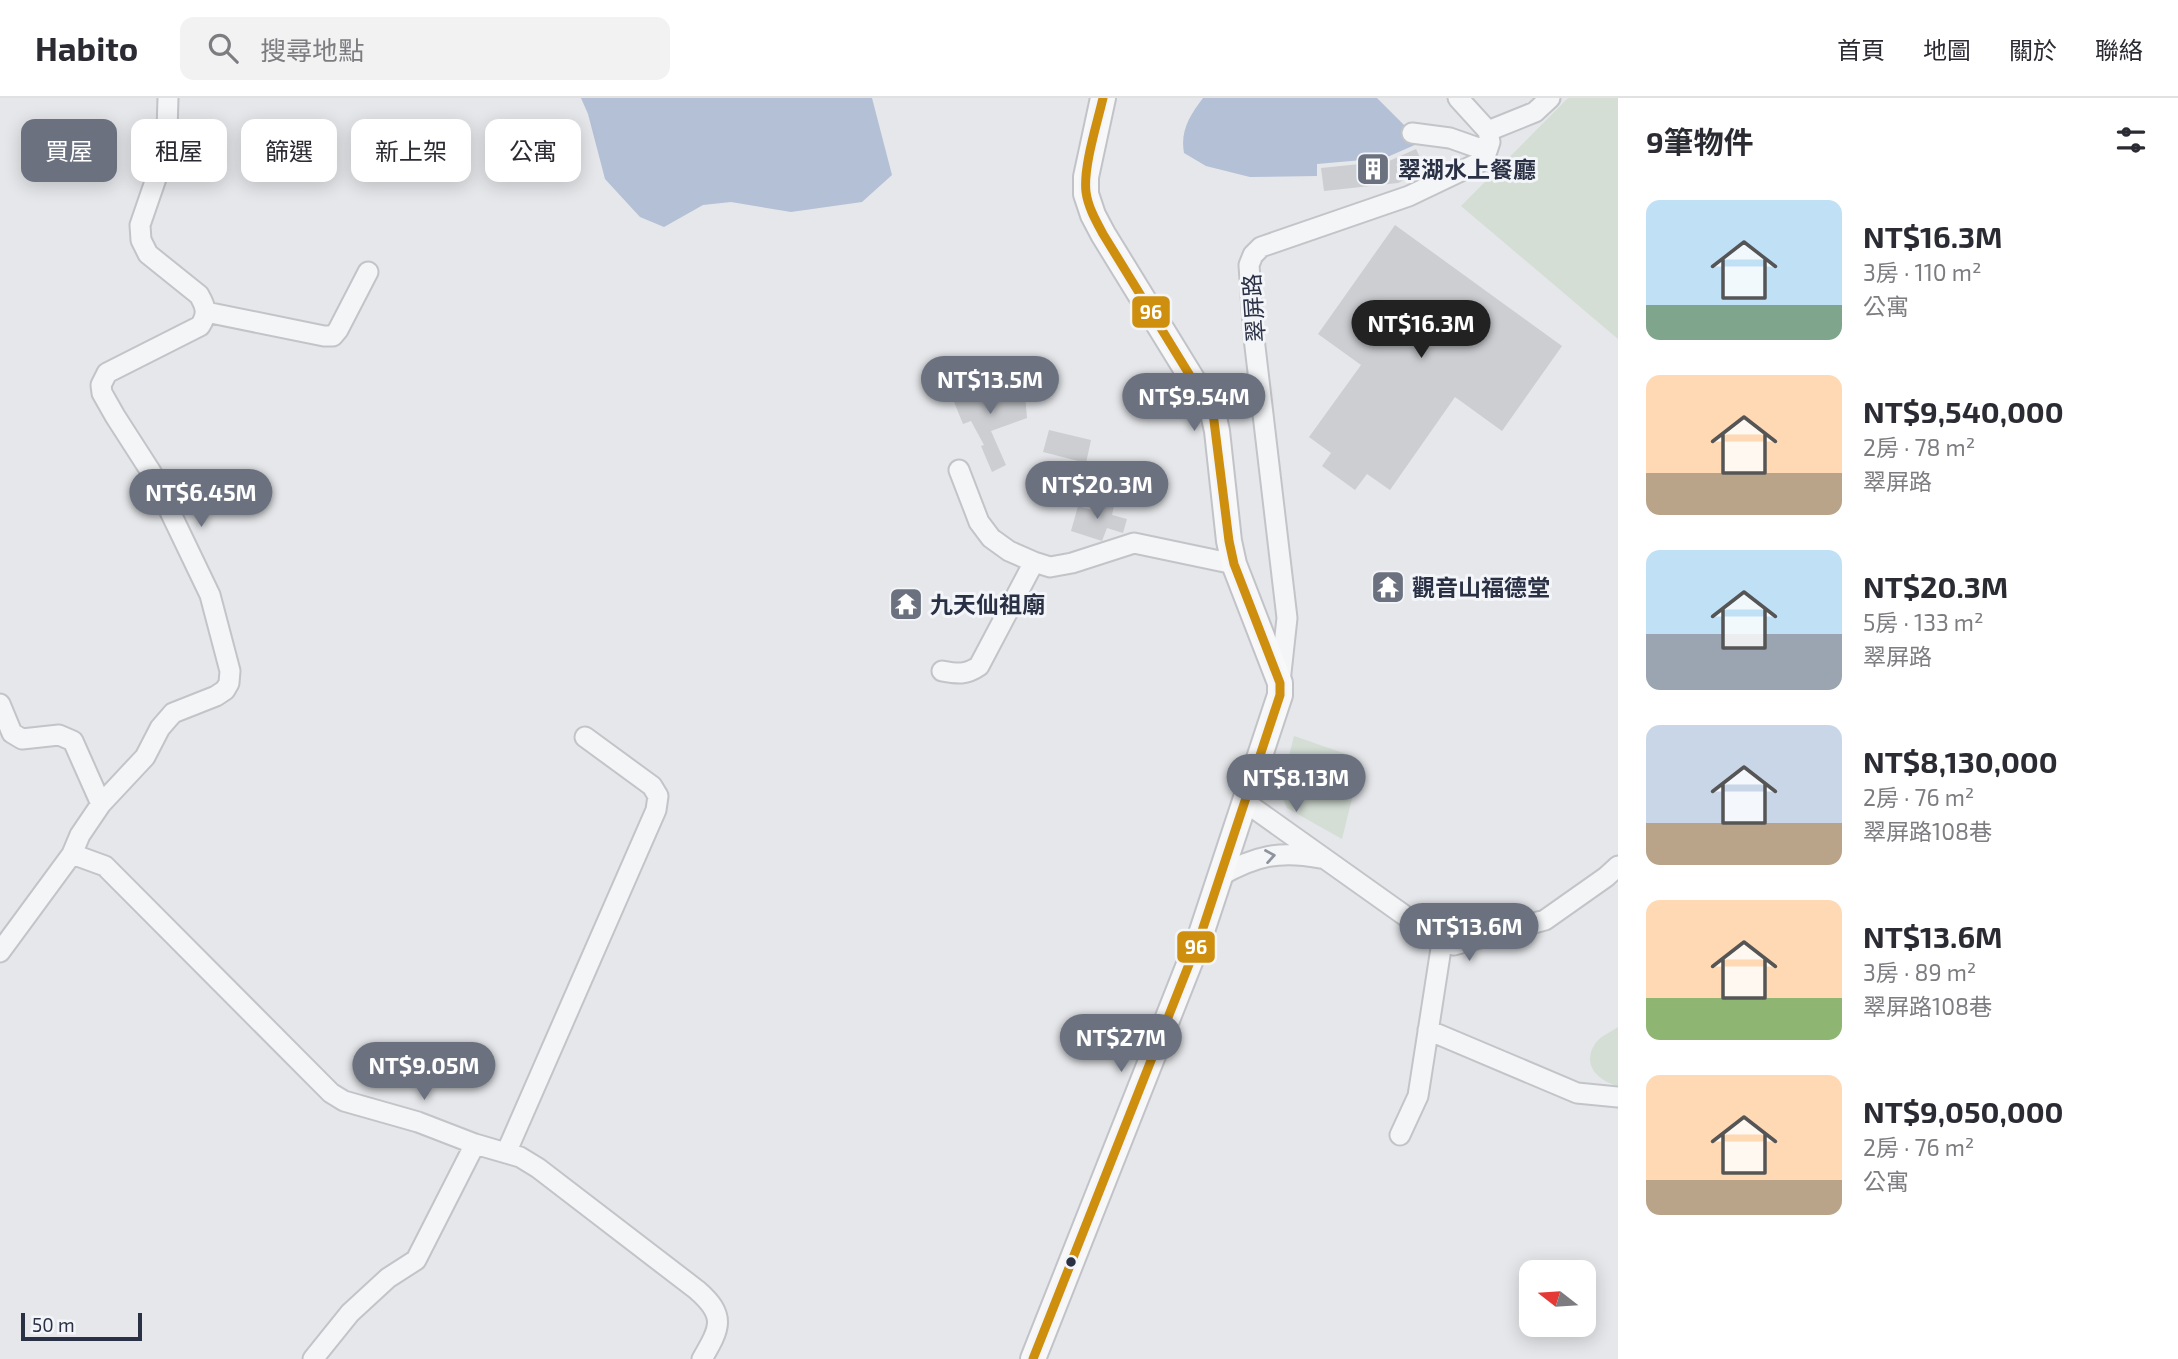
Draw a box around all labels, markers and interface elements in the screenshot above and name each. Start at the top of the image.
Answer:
search box [180,17,670,80]
text: Habito [35,28,138,68]
icon: search [204,29,242,67]
text: 搜尋地點 [260,34,364,65]
text: 首頁 [1837,35,1885,64]
text: 地圖 [1923,35,1971,64]
text: 關於 [2009,35,2057,64]
text: 聯絡 [2095,35,2143,64]
chip: 買屋 [21,119,117,182]
chip: 租屋 [131,119,227,182]
chip: 篩選 [241,119,337,182]
chip: 新上架 [351,119,471,182]
chip: 公寓 [485,119,581,182]
icon: filters [2112,121,2150,159]
text: 9筆物件 [1646,123,1754,159]
building icon: 翠湖水上餐廳 [1354,150,1392,188]
place label: 翠湖水上餐廳 [1398,155,1536,183]
text: NT$16.3M [1863,218,2003,254]
icon: home [1702,228,1786,312]
text: 3房 · 110 m² [1863,258,1981,286]
street label: 翠屏路 [1237,273,1269,343]
text: 公寓 [1863,292,1909,320]
line badge: 96 [1131,295,1171,329]
text: 96 [1140,300,1162,323]
pin: NT$16.3M [1349,300,1493,360]
text: NT$16.3M [1368,309,1475,337]
pin: NT$13.5M [918,356,1062,416]
text: NT$13.5M [937,365,1043,393]
pin: NT$9.54M [1122,374,1266,433]
text: NT$9.54M [1138,382,1250,410]
text: NT$9,540,000 [1863,393,2064,429]
icon: home [1702,403,1786,487]
text: 2房 · 78 m² [1863,433,1975,461]
pin: NT$20.3M [1025,462,1169,521]
text: 翠屏路 [1863,467,1932,495]
pin: NT$6.45M [129,470,273,529]
text: NT$20.3M [1041,470,1153,498]
text: NT$6.45M [145,478,257,506]
temple icon: 觀音山福德堂 [1369,568,1407,606]
text: NT$20.3M [1863,568,2008,604]
place label: 觀音山福德堂 [1412,573,1550,601]
icon: home [1702,578,1786,662]
temple icon: 九天仙祖廟 [887,585,925,623]
place label: 九天仙祖廟 [930,590,1045,618]
text: 5房 · 133 m² [1863,608,1984,636]
text: 翠屏路 [1863,642,1932,670]
text: NT$8,130,000 [1863,743,2058,779]
icon: home [1702,753,1786,837]
pin: NT$8.13M [1224,754,1368,814]
text: NT$8.13M [1243,763,1349,791]
text: 2房 · 76 m² [1863,783,1974,811]
text: 翠屏路108巷 [1863,817,1992,845]
one-way arrow [1264,850,1276,865]
pin: NT$13.6M [1397,904,1541,963]
text: NT$13.6M [1416,912,1523,940]
text: NT$13.6M [1863,918,2003,954]
icon: home [1702,928,1786,1012]
line badge: 96 [1176,930,1216,964]
text: 96 [1185,935,1207,958]
text: 3房 · 89 m² [1863,958,1976,986]
text: 翠屏路108巷 [1863,992,1992,1020]
pin: NT$27M [1064,1014,1178,1074]
text: NT$27M [1076,1023,1166,1051]
pin: NT$9.05M [352,1042,496,1102]
text: NT$9.05M [368,1051,480,1079]
text: NT$9,050,000 [1863,1093,2064,1129]
icon: home [1702,1103,1786,1187]
text: 2房 · 76 m² [1863,1133,1974,1161]
text: 公寓 [1863,1167,1909,1195]
unlabelled marker [1064,1255,1078,1269]
north arrow [1519,1260,1596,1337]
map controls [1519,1260,1596,1337]
scale bar [21,1310,142,1342]
text: 50 m [32,1313,75,1336]

